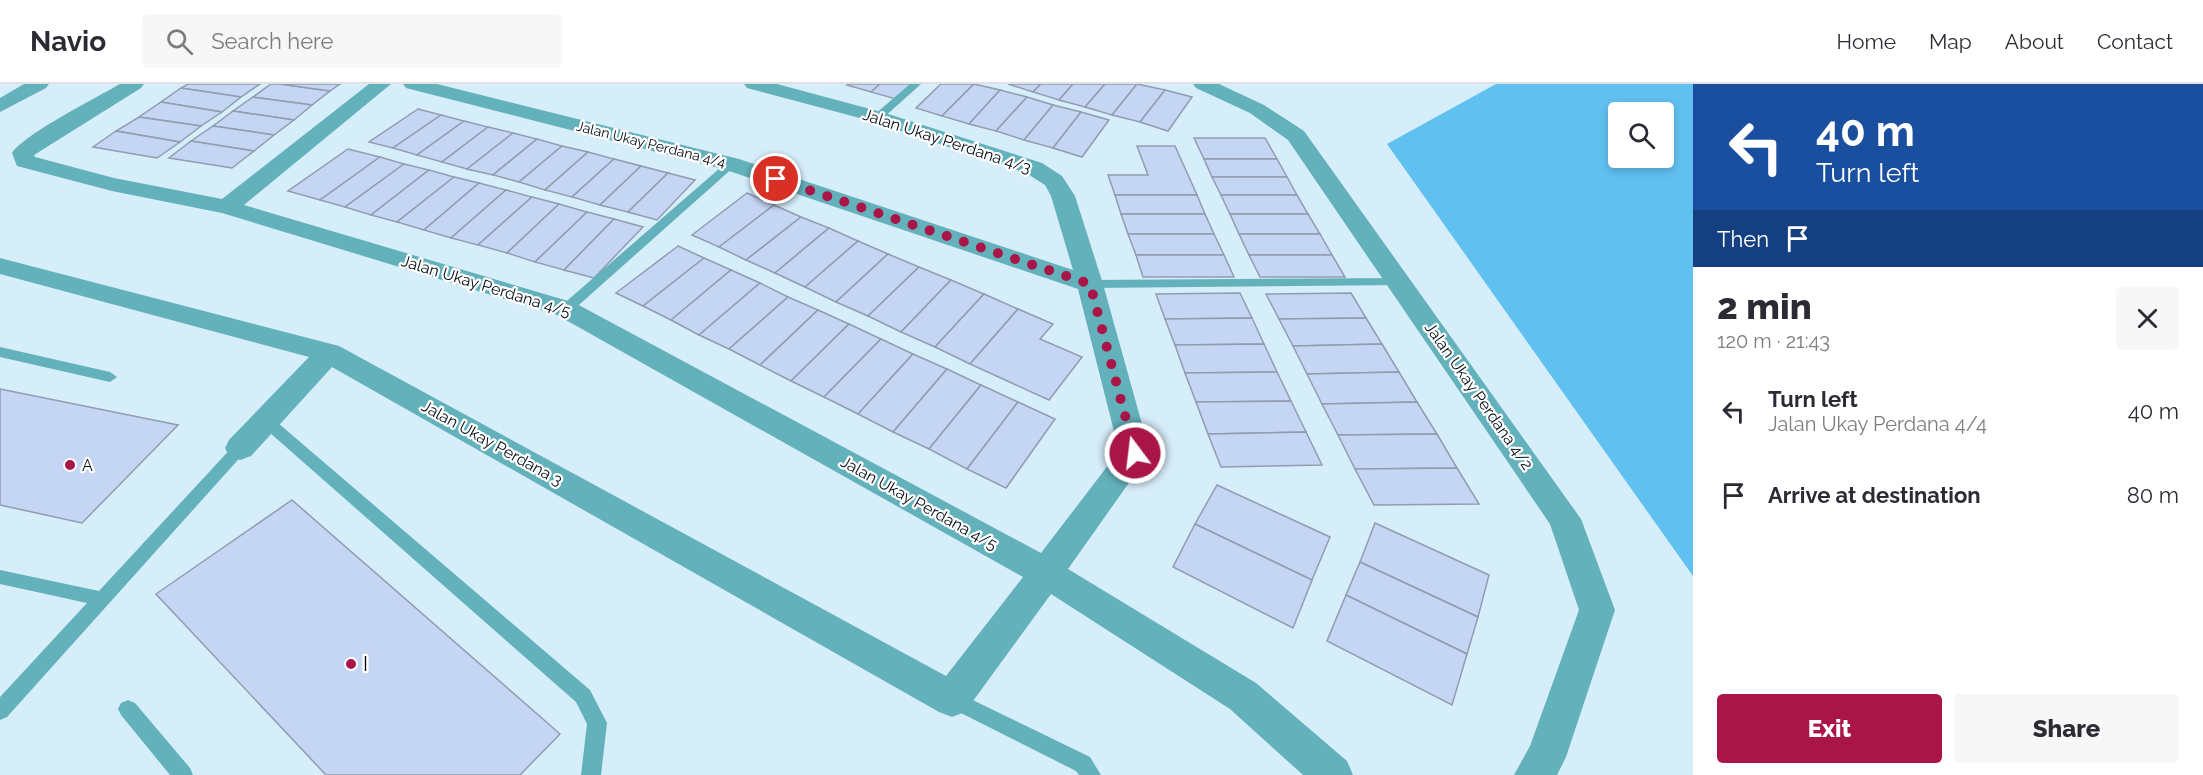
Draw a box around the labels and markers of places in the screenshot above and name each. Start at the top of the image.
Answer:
pin [750,153,801,204]
place label: A [82,456,93,475]
marker: A [63,458,77,472]
place label: I [363,652,368,676]
marker: I [344,657,358,671]

